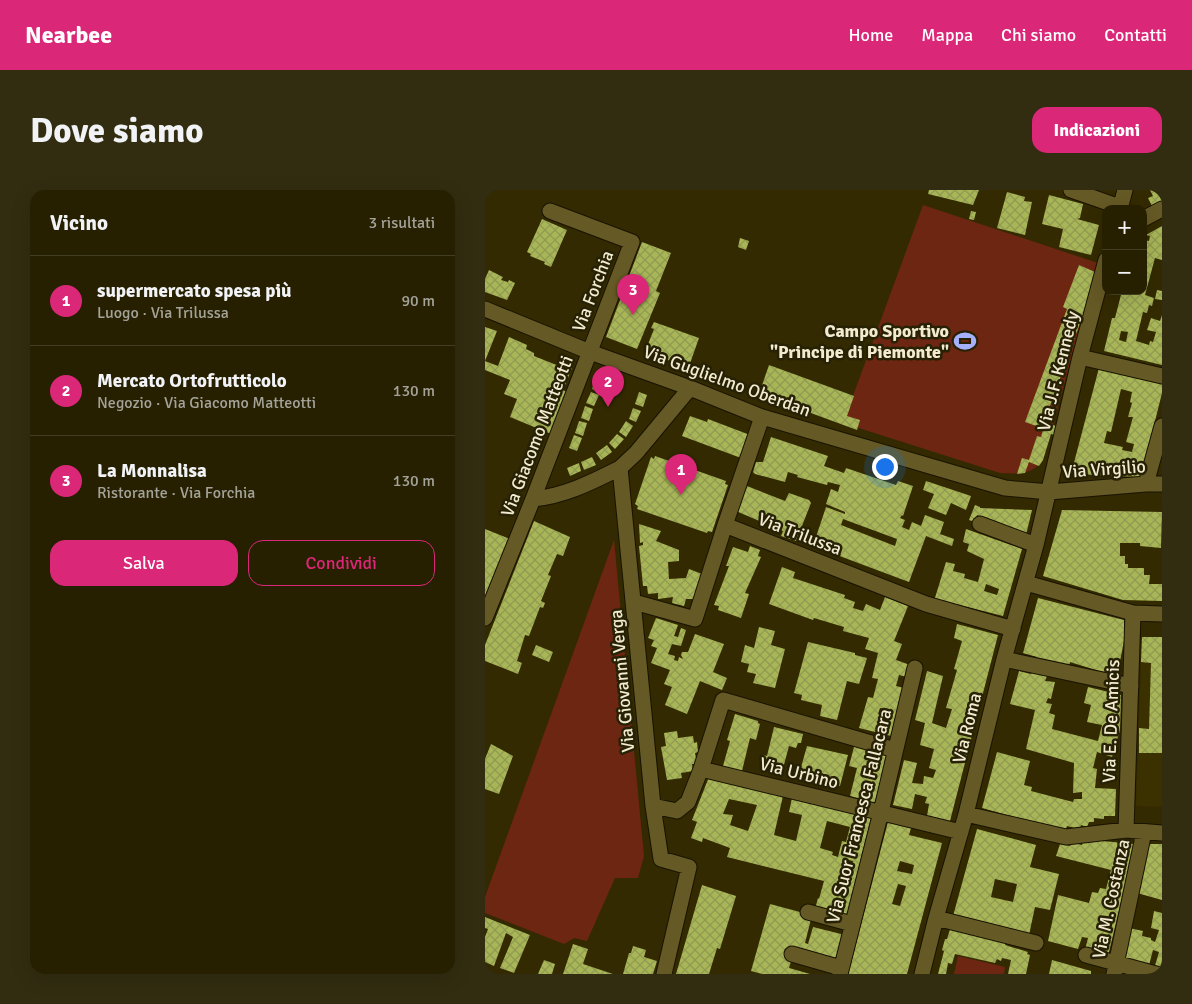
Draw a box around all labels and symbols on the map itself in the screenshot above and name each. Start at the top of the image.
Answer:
street label: Via Forchia [567,247,619,335]
pin: 3 [617,274,649,315]
street label: Via J.F. Kennedy [1032,308,1084,433]
place label: Campo Sportivo "Principe di Piemonte" [770,320,949,363]
sports icon: Campo Sportivo "Principe di Piemonte" [952,328,978,354]
street label: Via Guglielmo Oberdan [640,340,814,422]
street label: Via Giacomo Matteotti [496,352,578,520]
pin: 2 [592,366,624,407]
pin: 1 [665,454,697,495]
your location [872,454,898,480]
street label: Via Virgilio [1061,455,1147,483]
street label: Via Trilussa [755,508,845,560]
street label: Via Giovanni Verga [605,609,639,753]
street label: Via E. De Amicis [1098,659,1124,783]
street label: Via Roma [948,691,986,765]
street label: Via Suor Francesca Fallacara [822,707,896,925]
street label: Via Urbino [757,753,841,793]
street label: Via M. Costanza [1088,837,1134,961]

